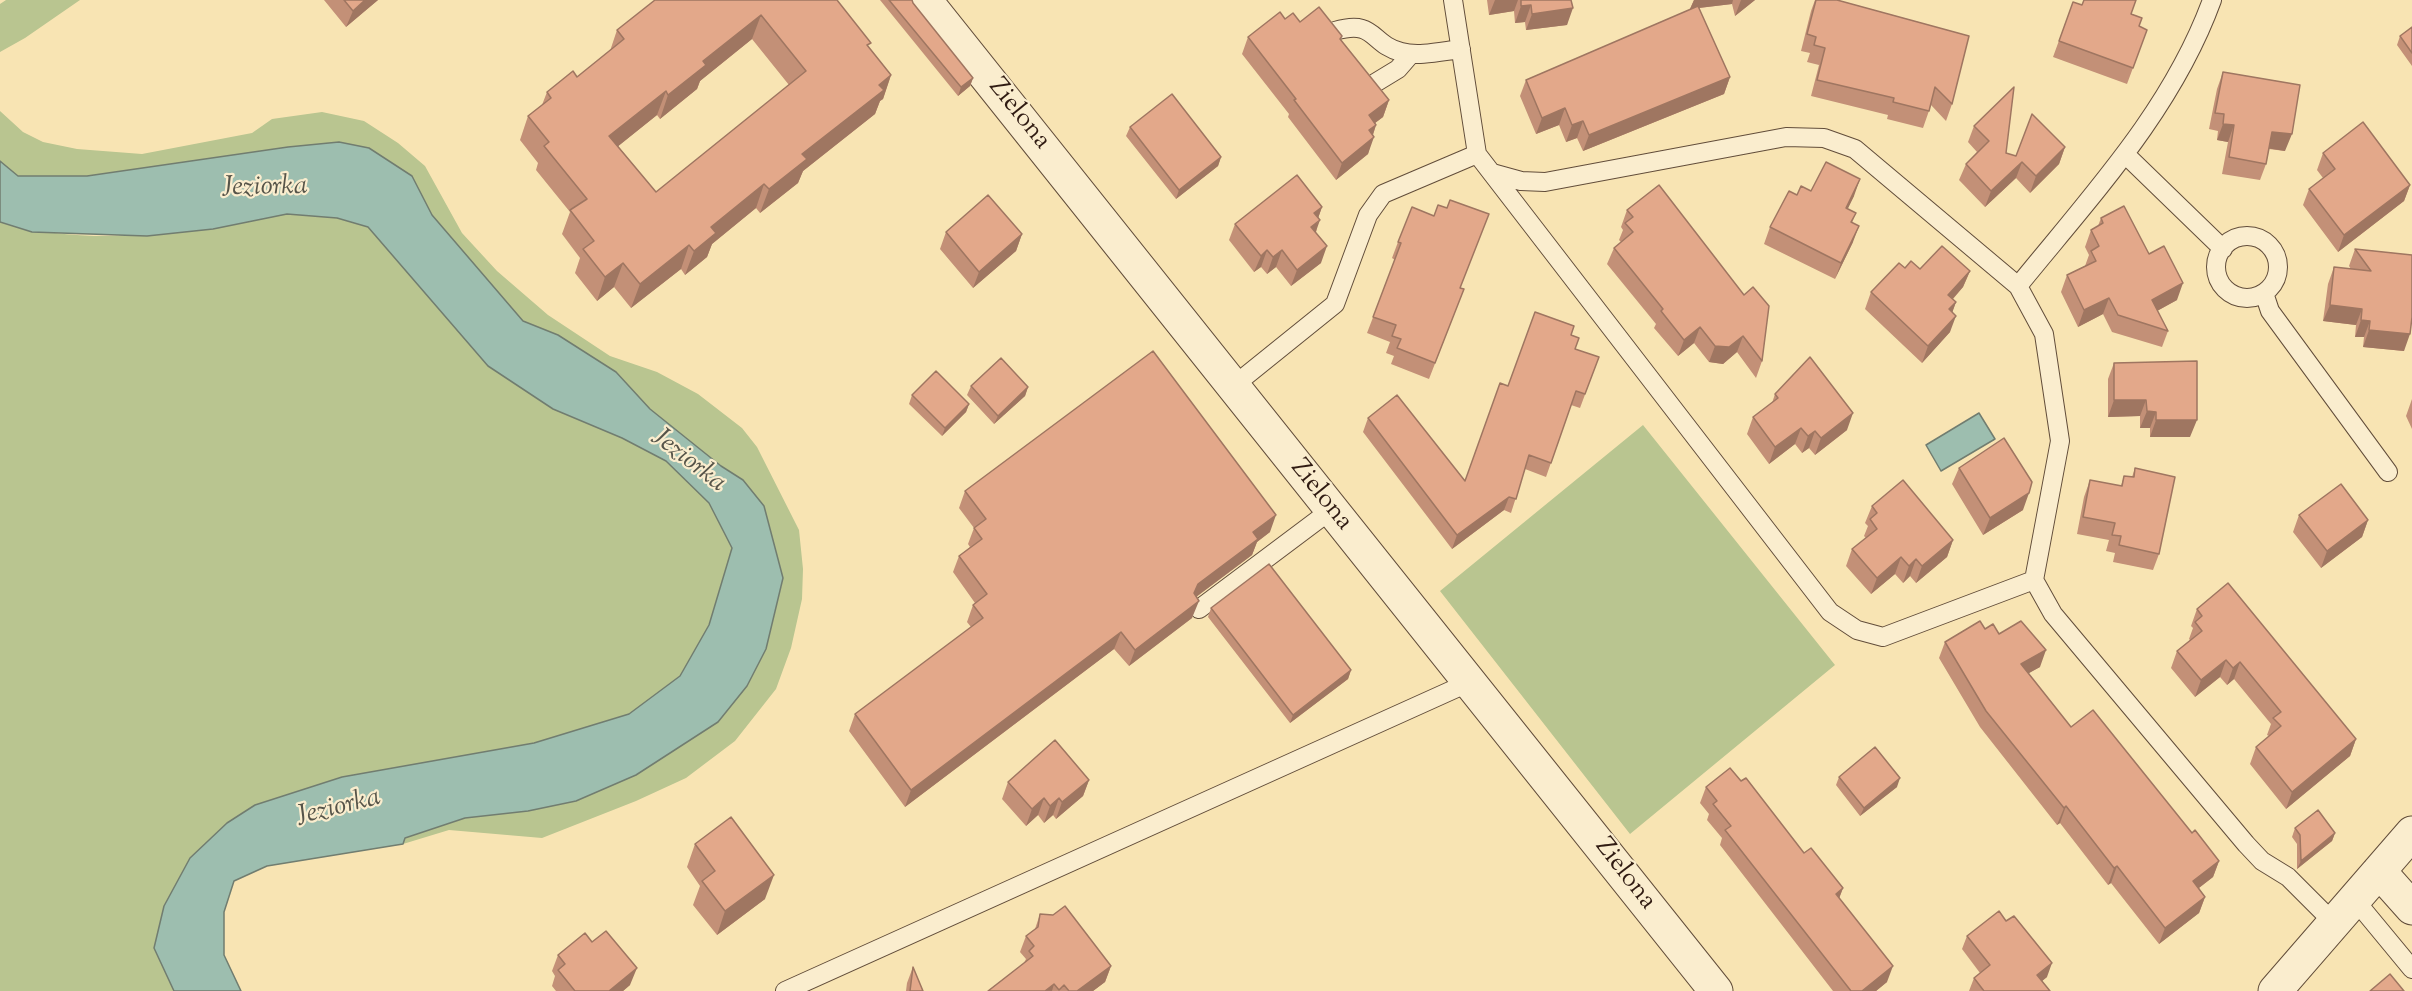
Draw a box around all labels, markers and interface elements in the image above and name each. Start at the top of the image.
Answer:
street label: Zielona [980,73,1056,157]
water label: Jeziorka [222,172,308,206]
water label: Jeziorka [644,423,732,501]
street label: Zielona [1282,454,1358,538]
water label: Jeziorka [294,783,384,835]
street label: Zielona [1586,833,1662,917]

